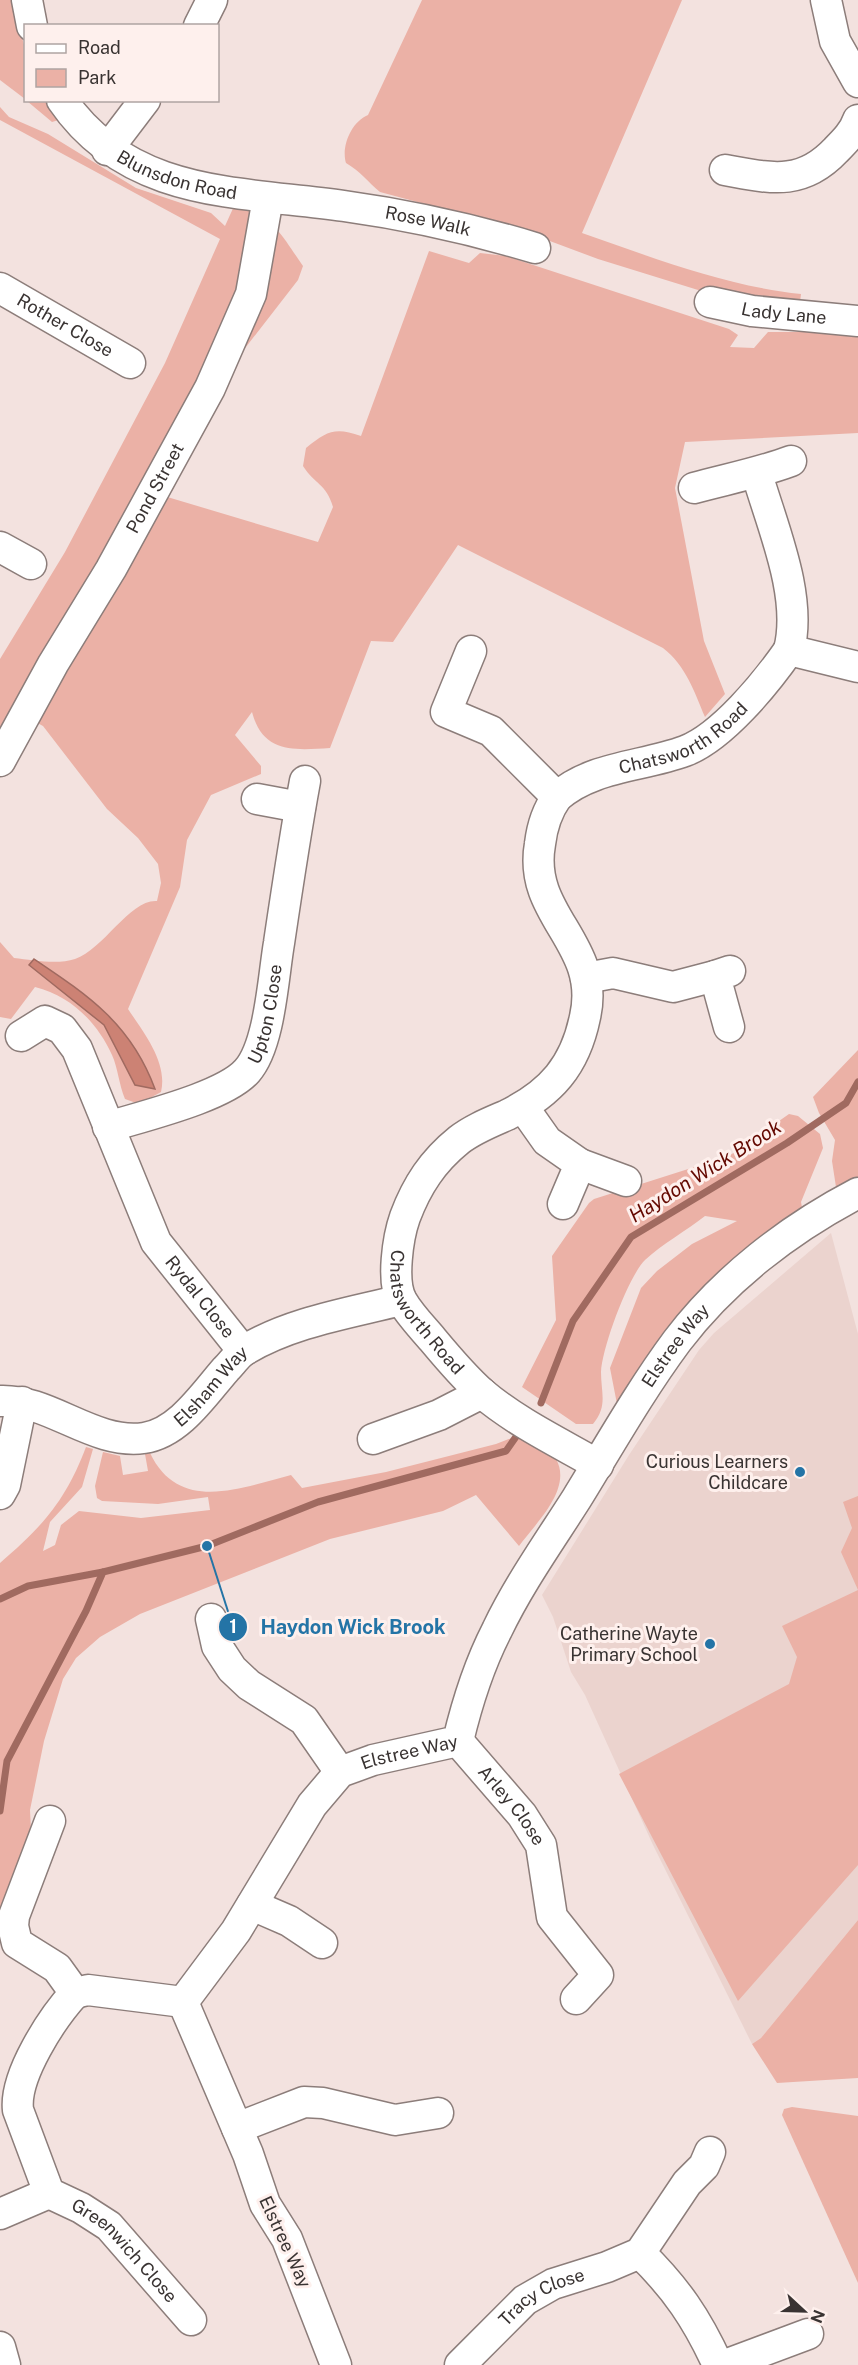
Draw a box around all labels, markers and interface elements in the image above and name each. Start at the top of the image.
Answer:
legend [24,24,219,102]
text: Road [78,37,121,58]
text: Park [78,67,116,88]
street label: Blunsdon Road [113,146,239,203]
street label: Rose Walk [384,202,473,240]
street label: Rother Close [13,289,117,361]
street label: Lady Lane [739,298,827,328]
street label: Pond Street [122,439,188,537]
street label: Chatsworth Road [617,698,752,778]
street label: Upton Close [243,963,286,1067]
water label: Haydon Wick Brook [624,1114,786,1228]
street label: Chatsworth Road [386,1249,469,1378]
street label: Rydal Close [161,1251,239,1342]
street label: Elstree Way [637,1299,714,1391]
street label: Elsham Way [169,1341,252,1431]
place label: Curious Learners Childcare [646,1451,788,1493]
marker: Curious Learners Childcare [793,1465,807,1479]
callout: Haydon Wick Brook [218,1608,458,1646]
text: Haydon Wick Brook [260,1615,446,1639]
text: 1 [229,1616,237,1637]
place label: Catherine Wayte Primary School [560,1623,698,1665]
marker: Catherine Wayte Primary School [703,1637,717,1651]
street label: Elstree Way [358,1730,460,1774]
street label: Arley Close [474,1761,550,1849]
street label: Elstree Way [255,2193,316,2291]
street label: Greenwich Close [69,2194,182,2307]
street label: Tracy Close [494,2264,587,2330]
north arrow [774,2281,834,2341]
text: N [806,2307,829,2326]

